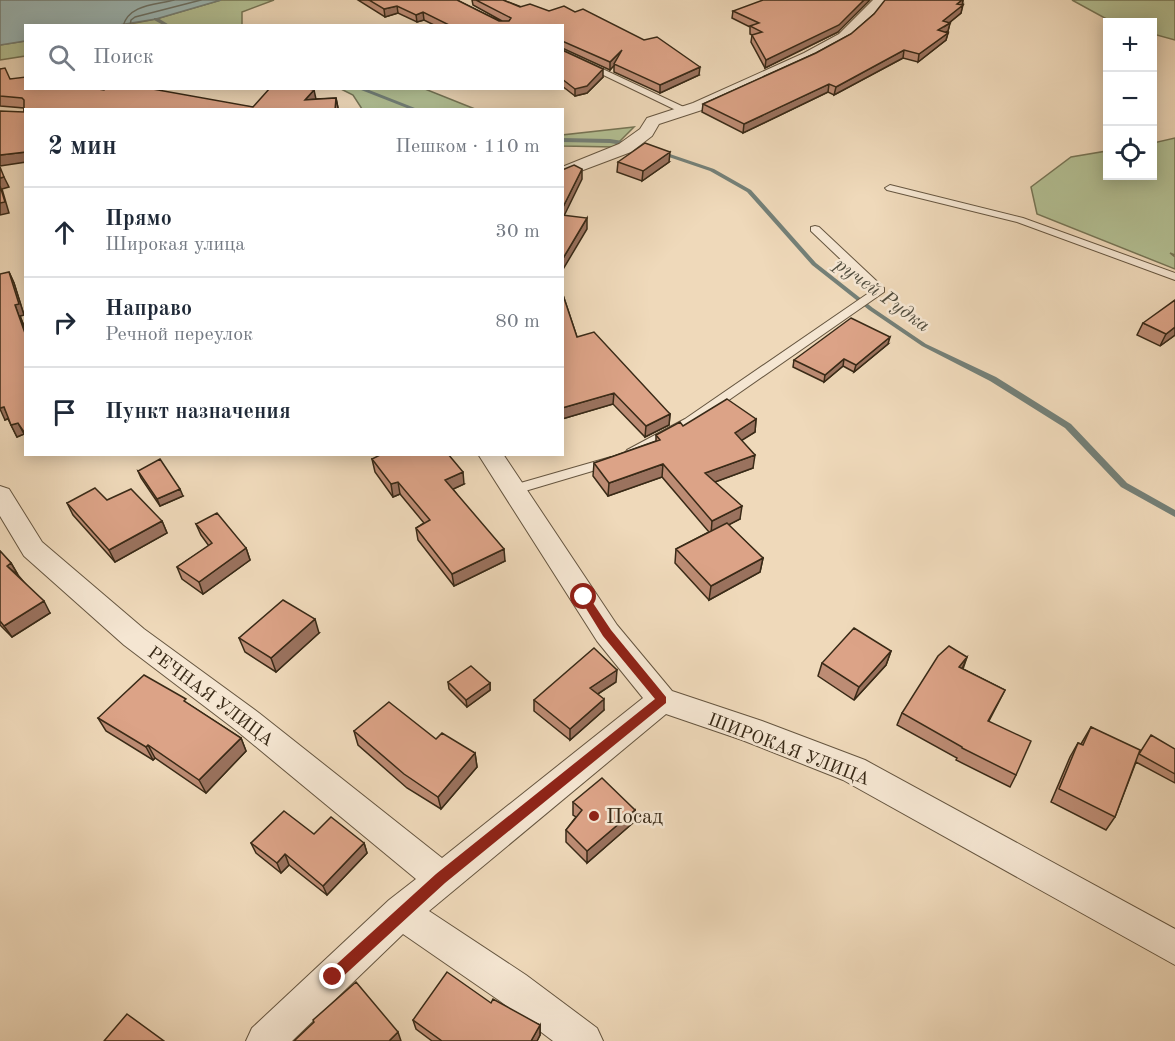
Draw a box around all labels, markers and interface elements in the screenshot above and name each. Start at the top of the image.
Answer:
map controls [1103,18,1157,180]
button: + [1103,18,1157,72]
search box [24,24,564,90]
icon: search [45,41,78,74]
text: Поиск [93,46,154,68]
button: − [1103,72,1157,126]
button: locate [1103,126,1157,180]
text: 2 мин [48,134,117,160]
text: Пешком · 110 m [395,137,540,157]
text: Прямо [105,208,172,230]
icon: ahead [48,216,81,249]
text: 30 m [495,222,540,242]
text: Широкая улица [105,235,245,255]
water label: ручей Рудка [829,253,933,337]
text: Направо [105,298,192,320]
icon: right [48,306,81,339]
text: 80 m [495,312,540,332]
text: Речной переулок [105,325,253,345]
icon: arrive [48,396,81,429]
text: Пункт назначения [105,401,291,423]
route start [570,583,596,609]
street label: РЕЧНАЯ УЛИЦА [144,644,277,750]
street label: ШИРОКАЯ УЛИЦА [705,711,872,789]
place label: Посад [606,807,663,828]
marker: Посад [587,809,601,823]
route end [319,963,345,989]

